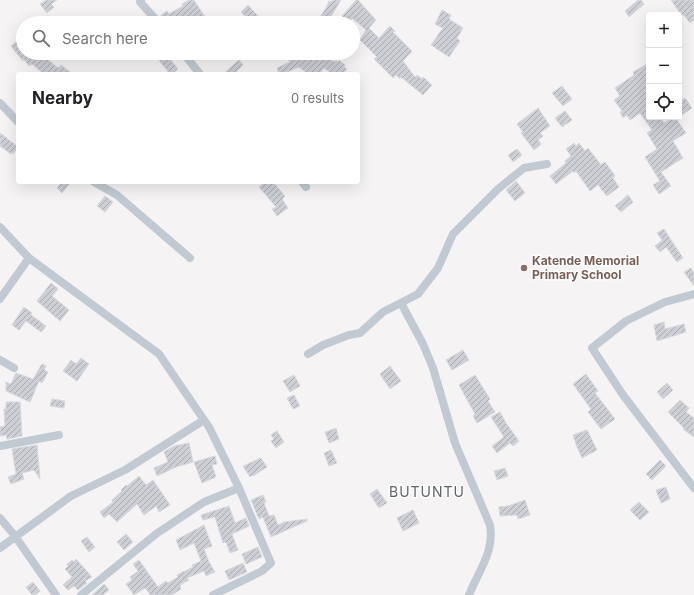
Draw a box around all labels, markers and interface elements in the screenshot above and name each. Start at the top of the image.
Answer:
map controls [646,12,682,120]
button: + [646,12,682,48]
search box [16,16,360,60]
icon: search [30,27,52,49]
text: Search here [62,29,148,48]
button: − [646,48,682,84]
button: locate [646,84,682,120]
text: Nearby [32,88,93,108]
text: 0 results [291,90,344,106]
place label: Katende Memorial Primary School [532,253,639,282]
marker: Katende Memorial Primary School [519,263,529,273]
district label: BUTUNTU [389,483,465,500]

